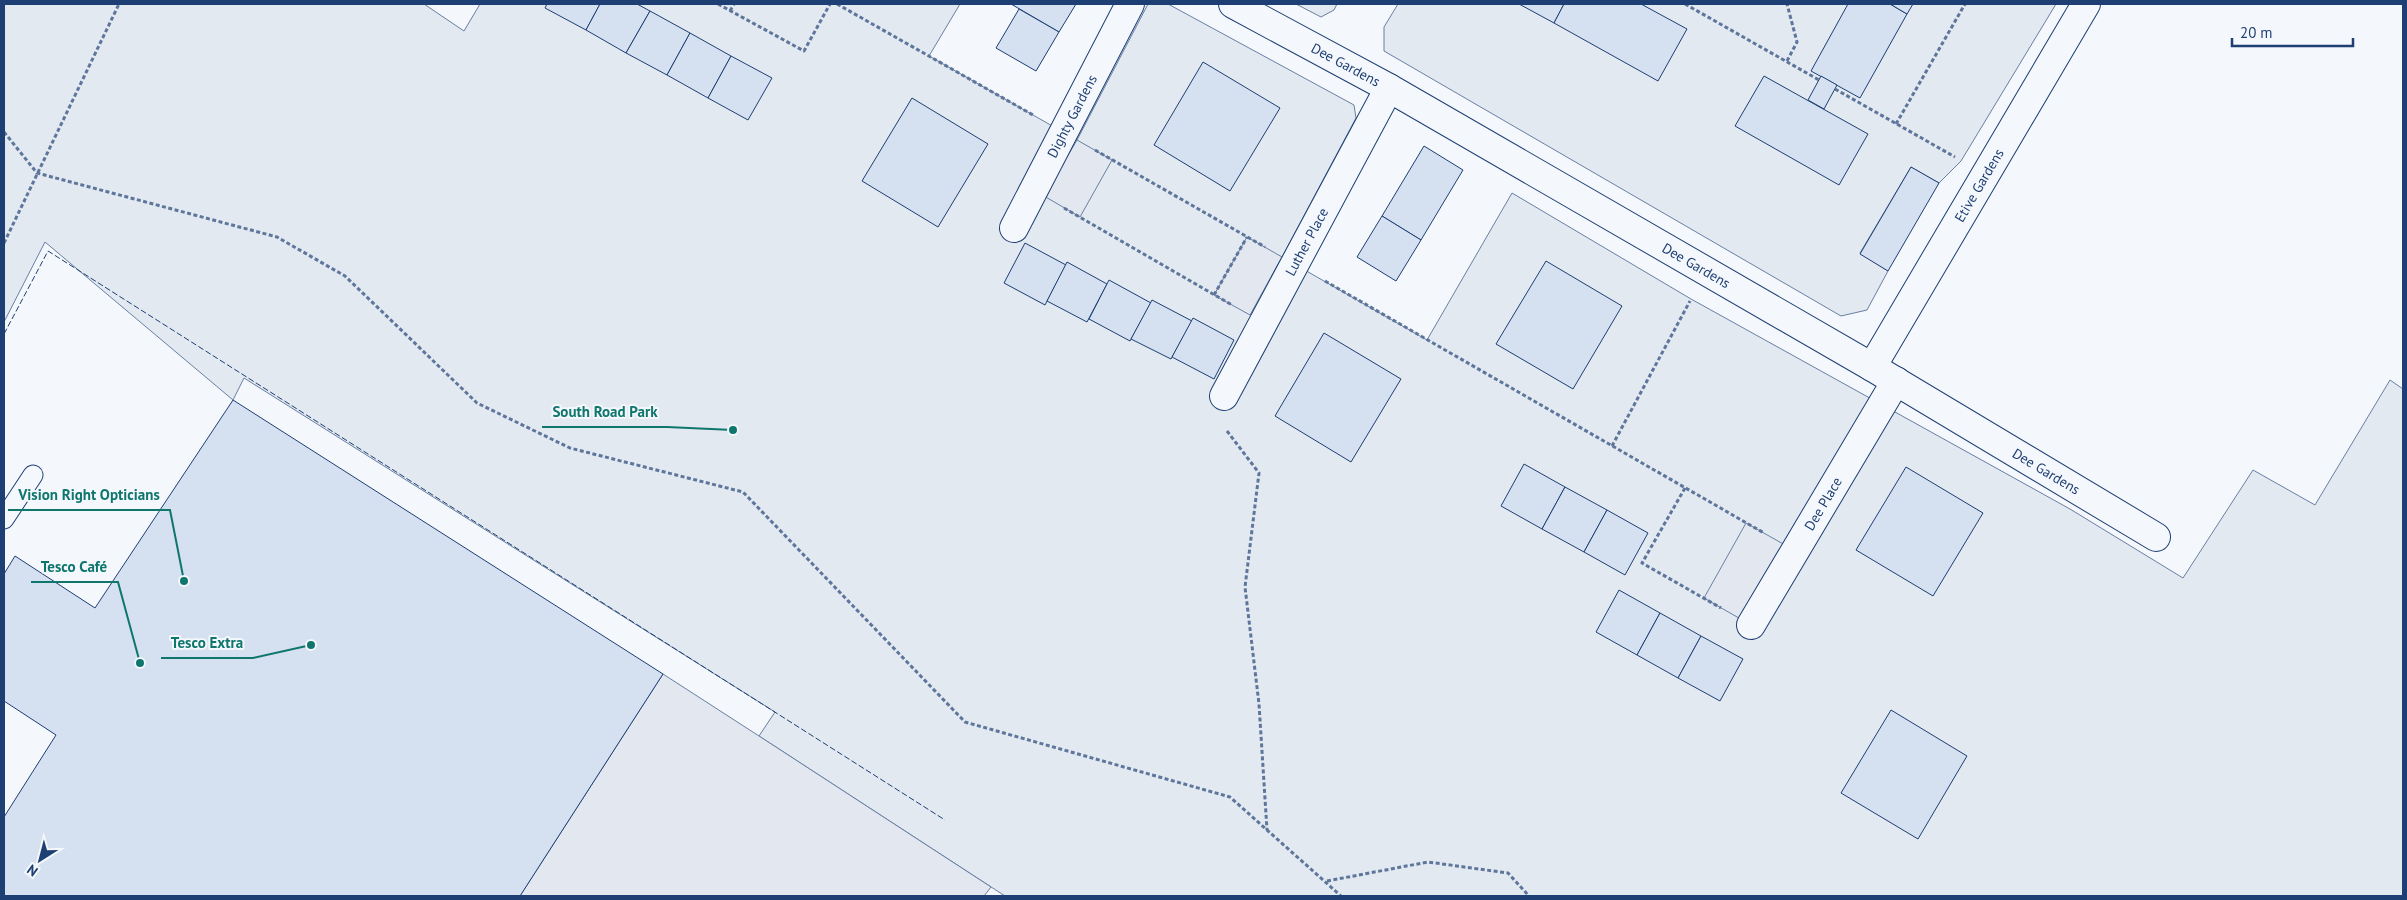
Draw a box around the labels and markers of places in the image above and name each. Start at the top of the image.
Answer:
callout: South Road Park [542,397,667,427]
callout: Vision Right Opticians [8,480,170,510]
callout: Tesco Café [31,552,118,582]
callout: Tesco Extra [161,628,253,658]

